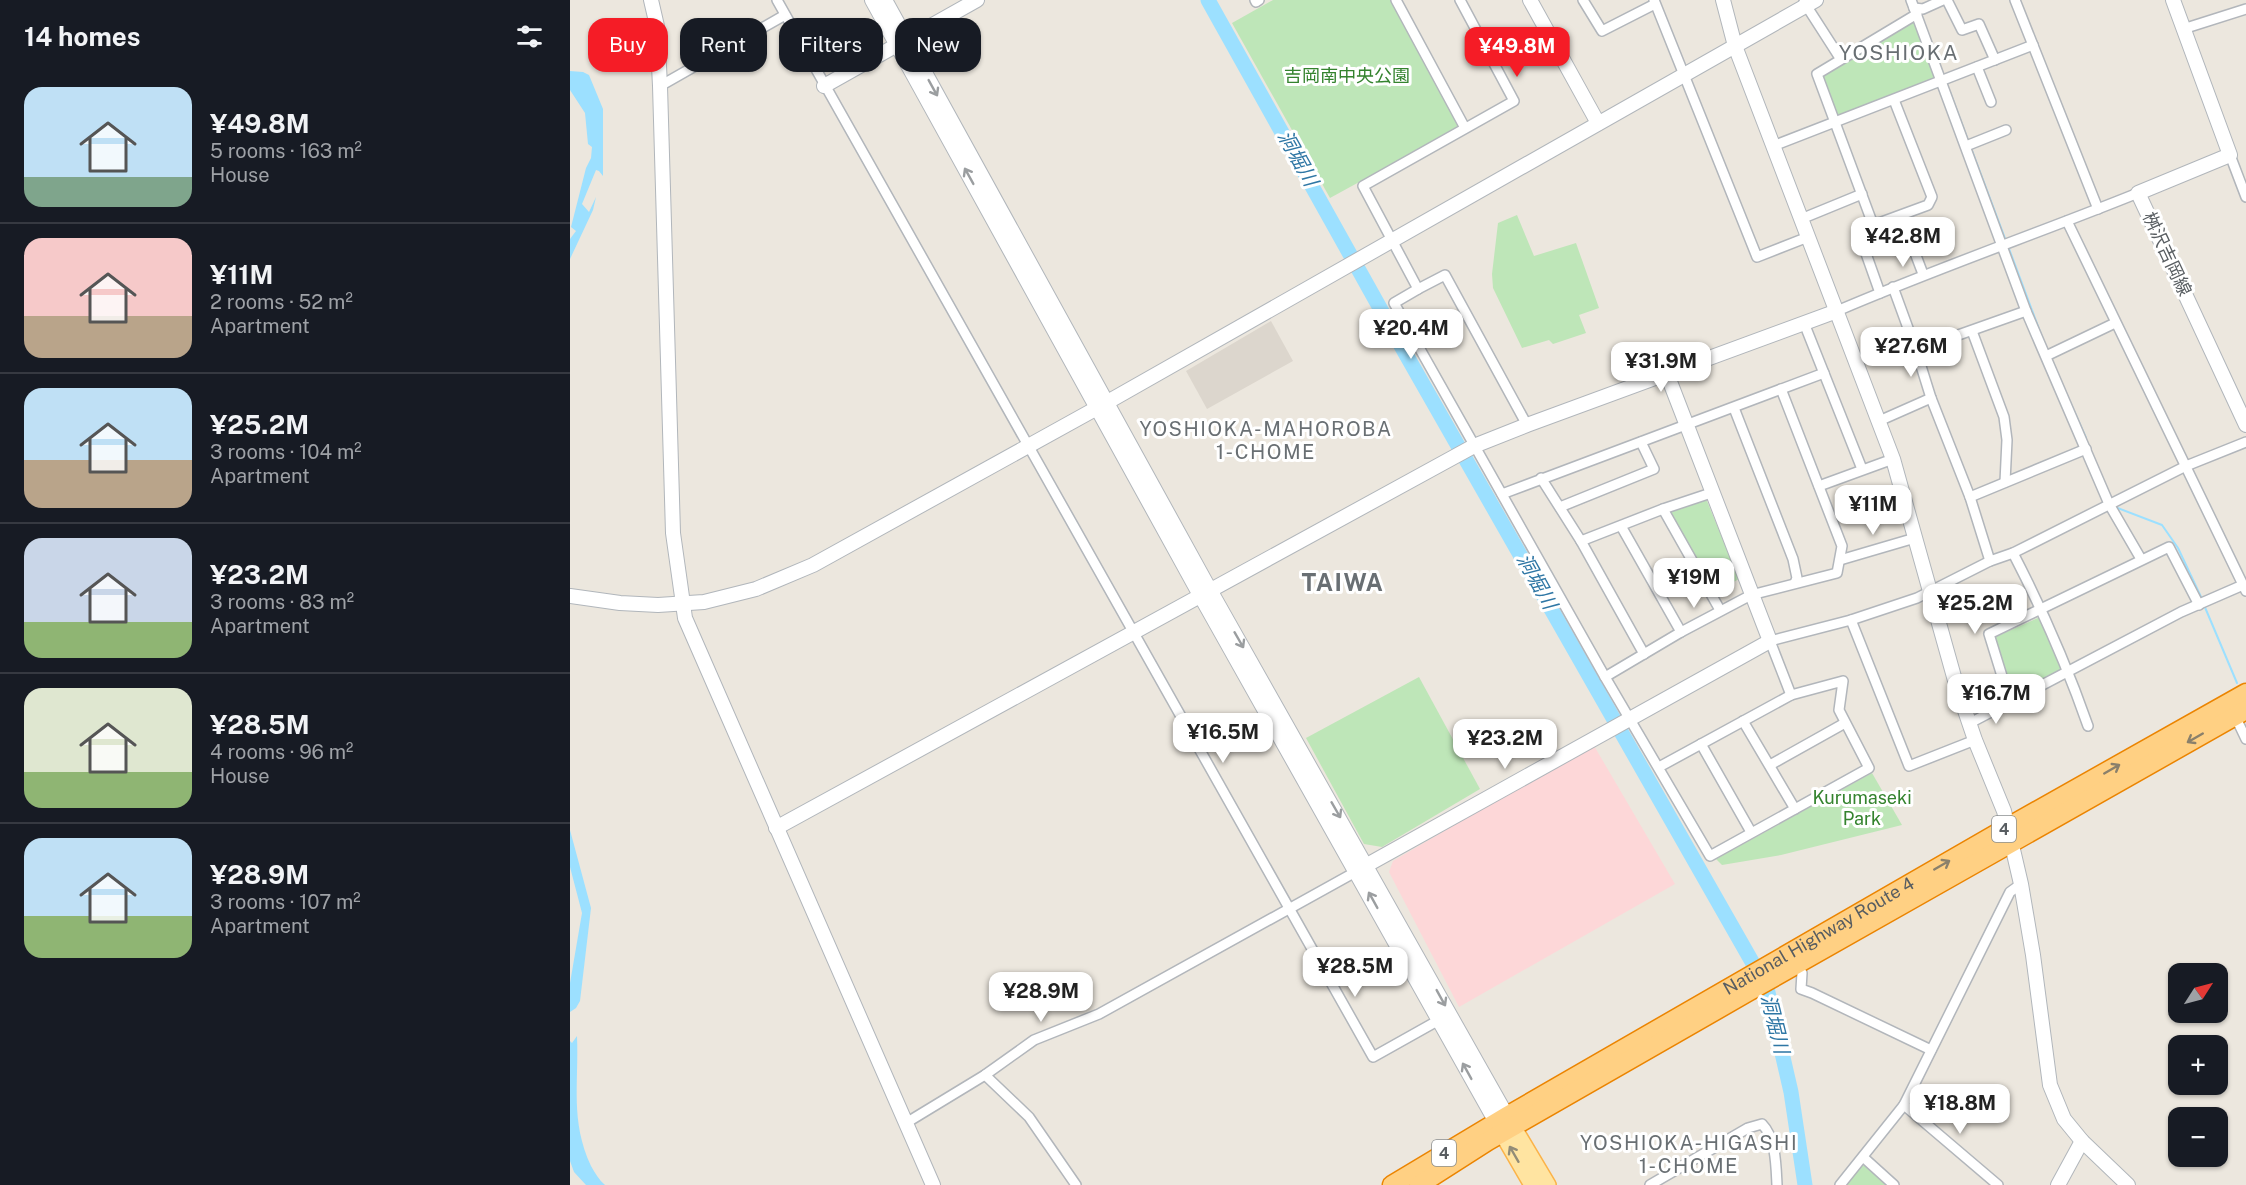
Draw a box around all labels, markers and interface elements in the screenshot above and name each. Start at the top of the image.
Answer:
chip: Buy [588,18,668,72]
chip: Rent [680,18,767,72]
chip: Filters [779,18,883,72]
chip: New [895,18,981,72]
icon: filters [513,20,546,53]
text: 14 homes [24,21,140,52]
pin: ¥49.8M [1468,27,1566,78]
text: ¥49.8M [1479,34,1555,58]
district label: YOSHIOKA [1839,40,1959,65]
park label: 吉岡南中央公園 [1284,65,1410,86]
one-way arrow [927,79,939,96]
text: ¥49.8M [210,108,310,139]
icon: home [72,111,144,183]
water label: 洞堀川 [1273,126,1324,192]
text: 5 rooms · 163 m² [210,139,362,163]
text: House [210,163,270,187]
one-way arrow [963,168,975,185]
street label: 桝沢吉岡線 [2139,209,2196,299]
pin: ¥42.8M [1854,217,1952,268]
text: ¥42.8M [1865,224,1941,248]
text: ¥11M [210,259,273,290]
icon: home [72,262,144,334]
text: 2 rooms · 52 m² [210,290,353,314]
pin: ¥20.4M [1362,309,1460,360]
text: Apartment [210,314,310,338]
text: ¥20.4M [1373,316,1449,340]
pin: ¥27.6M [1862,327,1960,378]
text: ¥27.6M [1874,334,1948,358]
pin: ¥31.9M [1612,342,1710,393]
text: ¥31.9M [1625,349,1697,373]
text: ¥25.2M [210,409,309,440]
icon: home [72,412,144,484]
district label: YOSHIOKA-MAHOROBA 1-CHOME [1139,417,1393,464]
text: 3 rooms · 104 m² [210,440,362,464]
text: Apartment [210,464,310,488]
pin: ¥11M [1837,485,1909,536]
text: ¥11M [1849,492,1897,516]
water label: 洞堀川 [1512,549,1563,615]
pin: ¥19M [1658,558,1730,609]
text: ¥23.2M [210,559,309,590]
icon: home [72,562,144,634]
text: ¥19M [1667,565,1721,589]
district label: TAIWA [1301,568,1385,596]
pin: ¥25.2M [1926,584,2024,635]
text: 3 rooms · 83 m² [210,590,354,614]
text: ¥25.2M [1937,591,2013,615]
text: Apartment [210,614,310,638]
one-way arrow [1234,631,1245,649]
pin: ¥16.7M [1947,674,2045,725]
text: ¥16.7M [1961,681,2031,705]
text: ¥28.5M [210,709,310,740]
icon: home [72,712,144,784]
pin: ¥16.5M [1174,713,1272,764]
pin: ¥23.2M [1456,719,1554,770]
text: ¥16.5M [1187,720,1259,744]
text: ¥23.2M [1467,726,1543,750]
one-way arrow [2187,733,2204,745]
text: 4 rooms · 96 m² [210,740,353,764]
one-way arrow [2103,763,2120,775]
text: House [210,764,270,788]
park label: Kurumaseki Park [1812,787,1912,829]
one-way arrow [1330,801,1342,818]
road number: 4 [1992,816,2016,842]
text: ¥28.9M [210,859,309,890]
one-way arrow [1933,859,1950,871]
icon: home [72,862,144,934]
street label: National Highway Route 4 [1719,872,1918,999]
text: 3 rooms · 107 m² [210,890,361,914]
one-way arrow [1367,892,1378,910]
text: Apartment [210,914,310,938]
pin: ¥28.5M [1306,947,1404,998]
text: ¥28.5M [1317,954,1393,978]
north arrow [2168,963,2228,1023]
map controls [2168,963,2228,1167]
pin: ¥28.9M [992,972,1090,1023]
text: ¥28.9M [1003,979,1079,1003]
one-way arrow [1435,989,1447,1006]
water label: 洞堀川 [1756,992,1794,1058]
button: + [2168,1035,2228,1095]
one-way arrow [1461,1063,1473,1080]
pin: ¥18.8M [1911,1084,2009,1135]
text: ¥18.8M [1924,1091,1996,1115]
button: − [2168,1107,2228,1167]
district label: YOSHIOKA-HIGASHI 1-CHOME [1580,1131,1798,1178]
road number: 4 [1432,1140,1456,1166]
one-way arrow [1508,1145,1519,1163]

